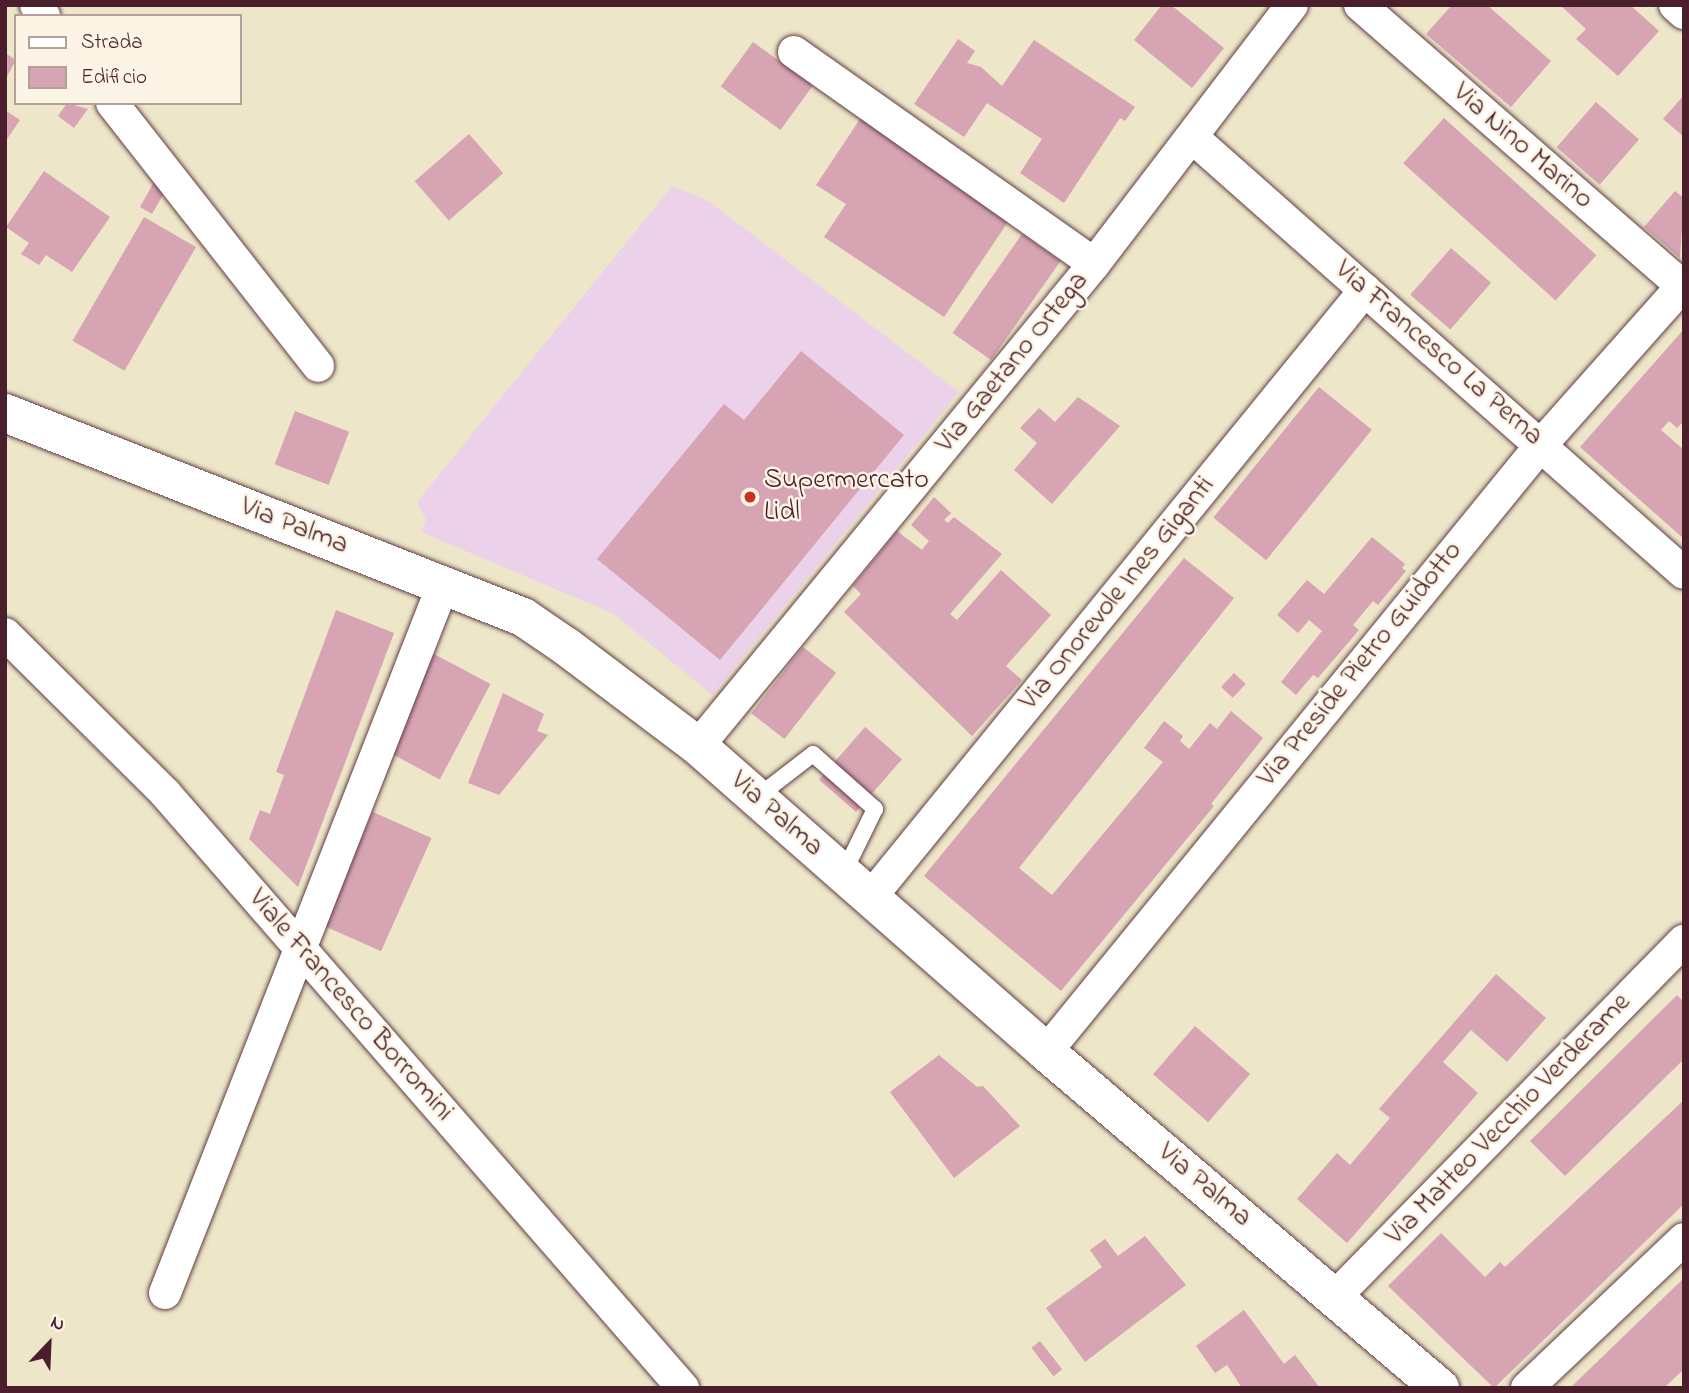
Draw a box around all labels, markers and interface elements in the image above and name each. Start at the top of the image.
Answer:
legend [14,14,242,105]
text: Strada [81,28,143,58]
text: Edificio [81,63,147,93]
street label: Via Nino Marino [1445,77,1599,217]
street label: Via Francesco La Perna [1327,254,1549,454]
street label: Via Gaetano Ortega [930,266,1096,460]
place label: Supermercato Lidl [764,464,929,530]
street label: Via Onorevole Ines Giganti [1013,470,1223,718]
marker: Supermercato Lidl [742,489,758,505]
street label: Via Palma [235,491,353,563]
street label: Via Preside Pietro Guidotto [1252,536,1470,794]
street label: Via Palma [722,765,830,865]
street label: Viale Francesco Borromini [240,883,460,1129]
street label: Via Matteo Vecchio Verderame [1380,987,1638,1253]
street label: Via Palma [1150,1137,1258,1235]
north arrow [14,1309,84,1379]
text: N [46,1309,69,1339]

